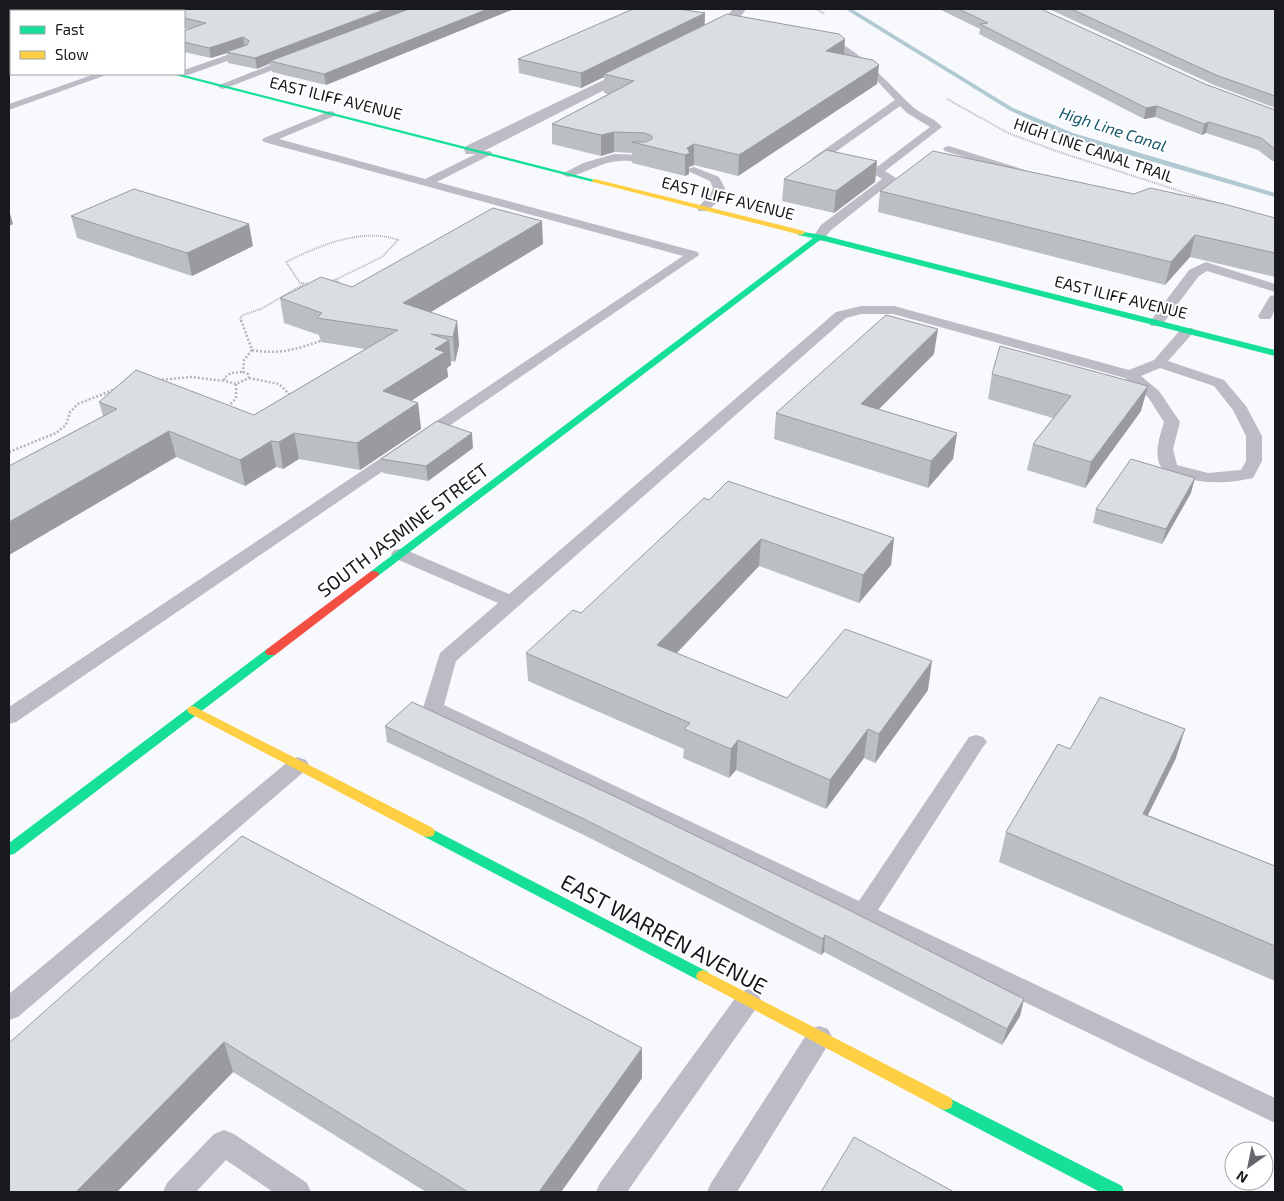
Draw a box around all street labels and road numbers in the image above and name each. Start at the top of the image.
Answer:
street label: EAST ILIFF AVENUE [268,72,405,123]
street label: HIGH LINE CANAL TRAIL [1011,113,1177,186]
street label: EAST ILIFF AVENUE [660,172,797,223]
street label: EAST ILIFF AVENUE [1053,271,1190,322]
street label: SOUTH JASMINE STREET [313,458,493,601]
street label: EAST WARREN AVENUE [557,868,772,999]

